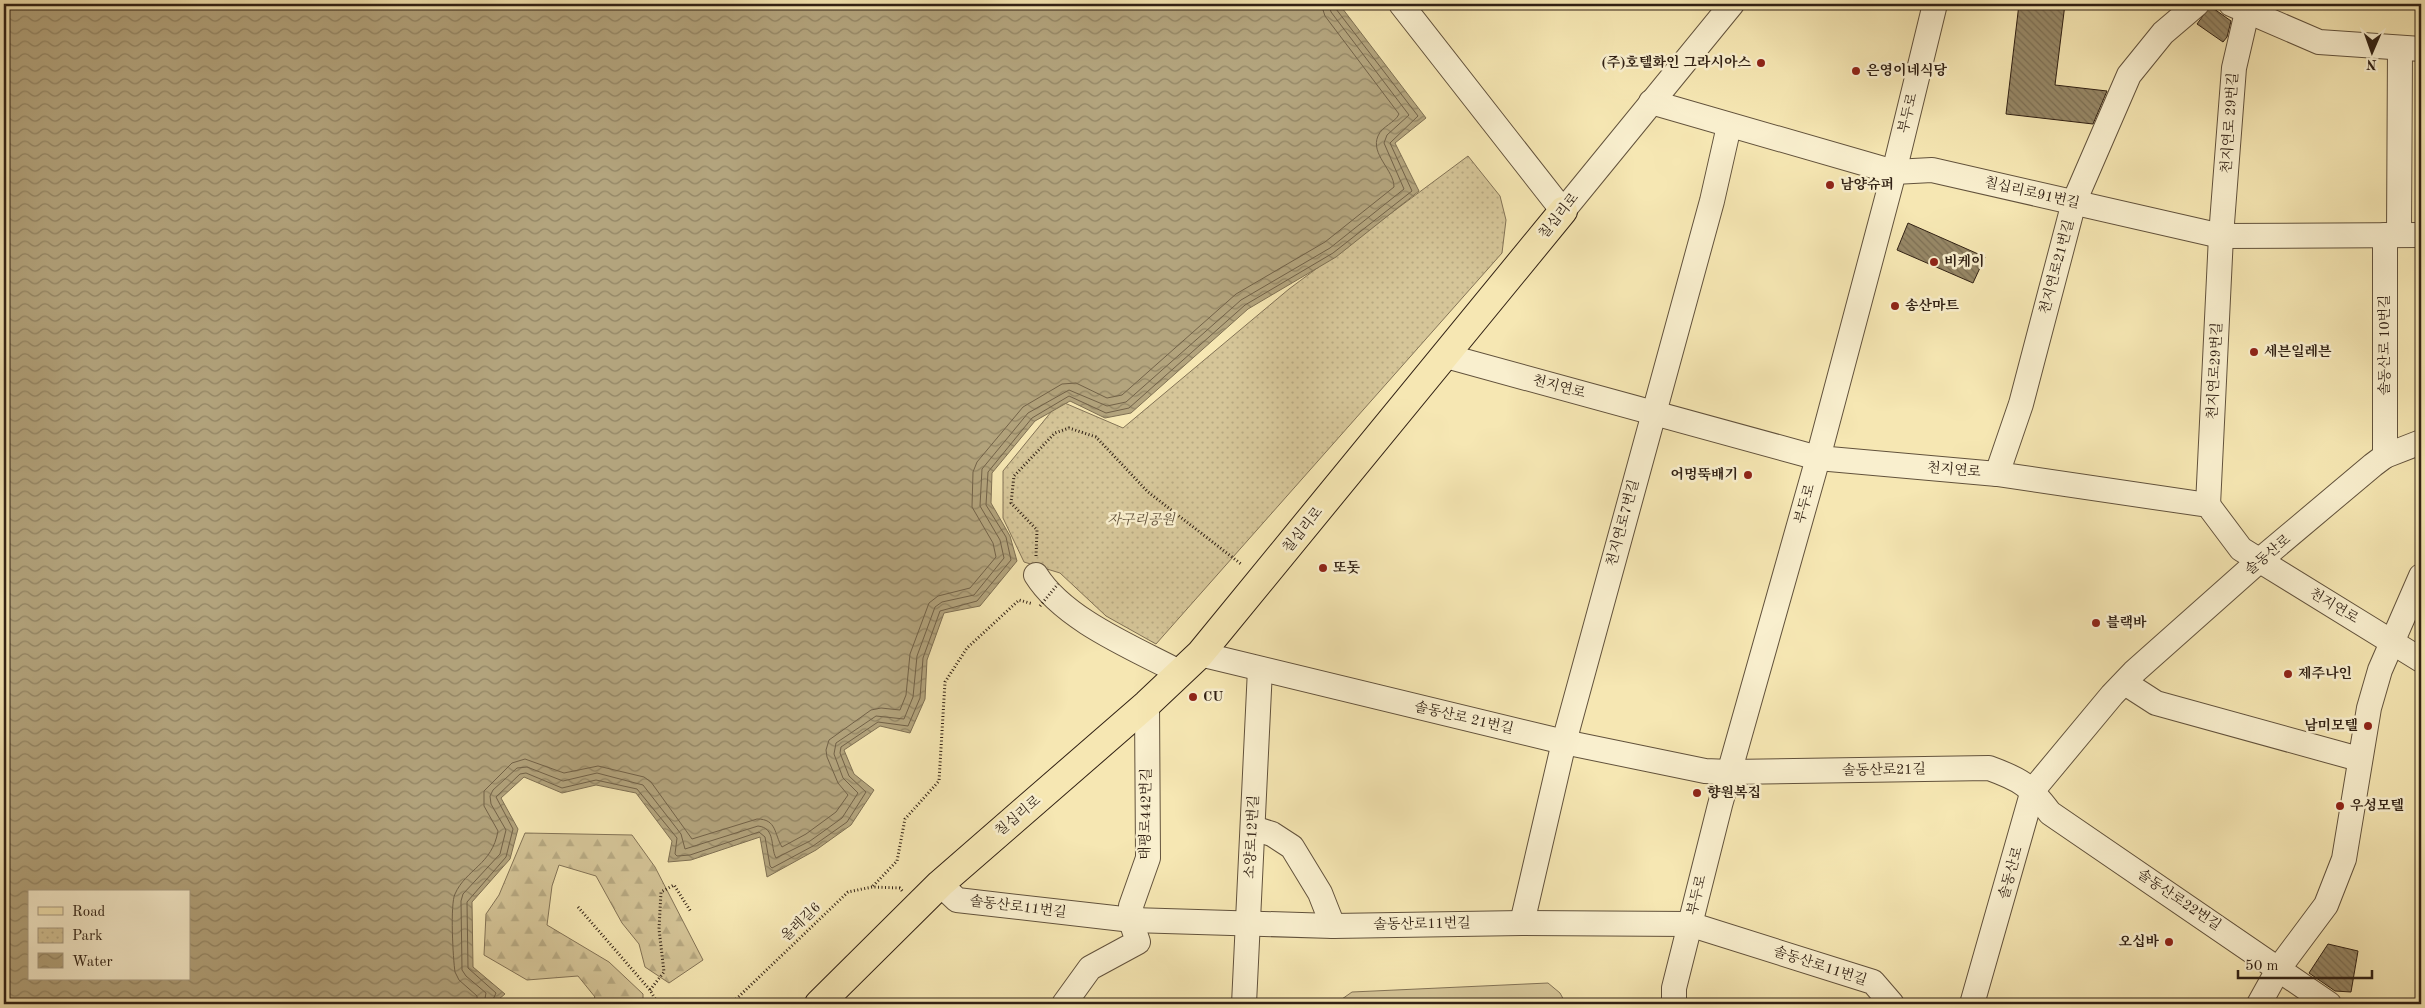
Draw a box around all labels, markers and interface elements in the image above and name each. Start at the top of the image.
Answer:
north arrow [2348,28,2398,78]
place label: (주)호텔화인 그라시아스 [1601,54,1751,70]
marker: (주)호텔화인 그라시아스 [1755,57,1767,69]
text: N [2366,57,2377,71]
place label: 은영이네식당 [1866,62,1948,78]
marker: 은영이네식당 [1850,65,1862,77]
street label: 천지연로 29번길 [2218,72,2241,174]
street label: 부두로 [1895,91,1920,134]
street label: 칠십리로91번길 [1983,174,2081,211]
place label: 남양슈퍼 [1840,176,1894,192]
marker: 남양슈퍼 [1824,179,1836,191]
street label: 칠십리로 [1536,190,1582,241]
street label: 천지연로21번길 [2037,218,2076,316]
place label: 비케이 [1944,253,1985,269]
marker: 비케이 [1928,256,1940,268]
street label: 솔동산로 10번길 [2377,294,2392,396]
place label: 송산마트 [1905,297,1960,313]
marker: 송산마트 [1889,300,1901,312]
street label: 천지연로29번길 [2204,322,2225,420]
place label: 세븐일레븐 [2264,343,2332,359]
marker: 세븐일레븐 [2248,346,2260,358]
street label: 천지연로 [1531,372,1588,401]
street label: 천지연로 [1926,460,1982,479]
place label: 어멍뚝배기 [1670,466,1738,482]
marker: 어멍뚝배기 [1742,469,1754,481]
street label: 천지연로7번길 [1604,478,1641,568]
street label: 부두로 [1792,482,1817,525]
street label: 칠십리로 [1280,504,1326,555]
park label: 자구리공원 [1107,512,1176,527]
street label: 솔동산로 [2242,531,2294,578]
place label: 또돗 [1333,560,1361,575]
marker: 또돗 [1317,562,1329,574]
street label: 천지연로 [2307,585,2362,626]
place label: 블랙바 [2106,614,2147,630]
marker: 블랙바 [2090,617,2102,629]
place label: 제주나인 [2298,665,2352,681]
marker: 제주나인 [2282,668,2294,680]
place label: CU [1203,690,1223,704]
marker: CU [1187,691,1199,703]
street label: 솔동산로 21번길 [1413,699,1515,736]
place label: 남미모텔 [2304,717,2358,733]
marker: 남미모텔 [2362,720,2374,732]
street label: 솔동산로21길 [1842,761,1926,778]
street label: 태평로442번길 [1137,768,1154,860]
place label: 향원복집 [1707,784,1761,800]
marker: 향원복집 [1691,787,1703,799]
street label: 칠십리로 [992,792,1044,839]
street label: 소양로12번길 [1242,795,1261,879]
place label: 우성모텔 [2350,797,2404,813]
marker: 우성모텔 [2334,800,2346,812]
street label: 솔동산로 [1996,844,2025,901]
street label: 솔동산로22번길 [2135,866,2224,933]
street label: 부두로 [1684,873,1709,916]
legend [28,890,190,980]
street label: 솔동산로11번길 [969,893,1067,920]
street label: 올레길6 [778,899,823,944]
text: Road [72,905,106,920]
street label: 솔동산로11번길 [1373,915,1471,932]
text: Park [72,929,103,944]
place label: 오십바 [2118,933,2159,949]
marker: 오십바 [2163,936,2175,948]
street label: 솔동산로11번길 [1772,943,1869,988]
scale bar [2238,948,2371,980]
text: Water [72,955,113,970]
text: 50 m [2245,959,2279,974]

